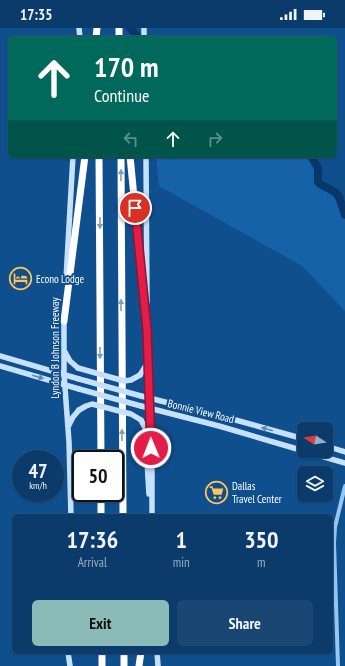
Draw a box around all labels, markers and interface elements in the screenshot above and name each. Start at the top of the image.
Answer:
text: 17:35 [20,5,52,24]
text: 170 m [94,48,158,85]
icon: ahead [28,52,80,104]
text: Continue [94,84,149,107]
icon: left [120,128,142,150]
icon: ahead [162,128,184,150]
icon: right [204,128,226,150]
one-way arrow [118,168,124,181]
pin [118,191,152,225]
icon: arrive [124,197,146,219]
one-way arrow [97,217,103,230]
hotel icon: Econo Lodge [8,266,34,292]
place label: Econo Lodge [36,272,84,286]
street label: Lyndon B Johnson Freeway [48,297,62,399]
one-way arrow [118,299,125,311]
one-way arrow [97,347,103,360]
one-way arrow [32,374,44,380]
street label: Bonnie View Road [166,396,236,426]
north arrow [297,422,333,458]
map controls [297,422,333,502]
one-way arrow [260,426,272,432]
position arrow [130,427,172,469]
one-way arrow [119,428,125,441]
speed limit sign: 50 [72,450,124,502]
text: 47 [28,458,48,484]
button: layers [297,466,333,502]
text: km/h [29,479,47,492]
supermarket icon: Dallas Travel Center [203,479,229,505]
place label: Dallas Travel Center [232,479,282,506]
text: 17:36 [66,524,118,555]
text: 1 [175,524,187,555]
text: 350 [244,524,279,555]
text: Arrival [78,554,107,571]
text: min [173,554,190,571]
text: m [257,554,266,571]
button: Exit [32,600,169,646]
button: Share [177,600,313,646]

